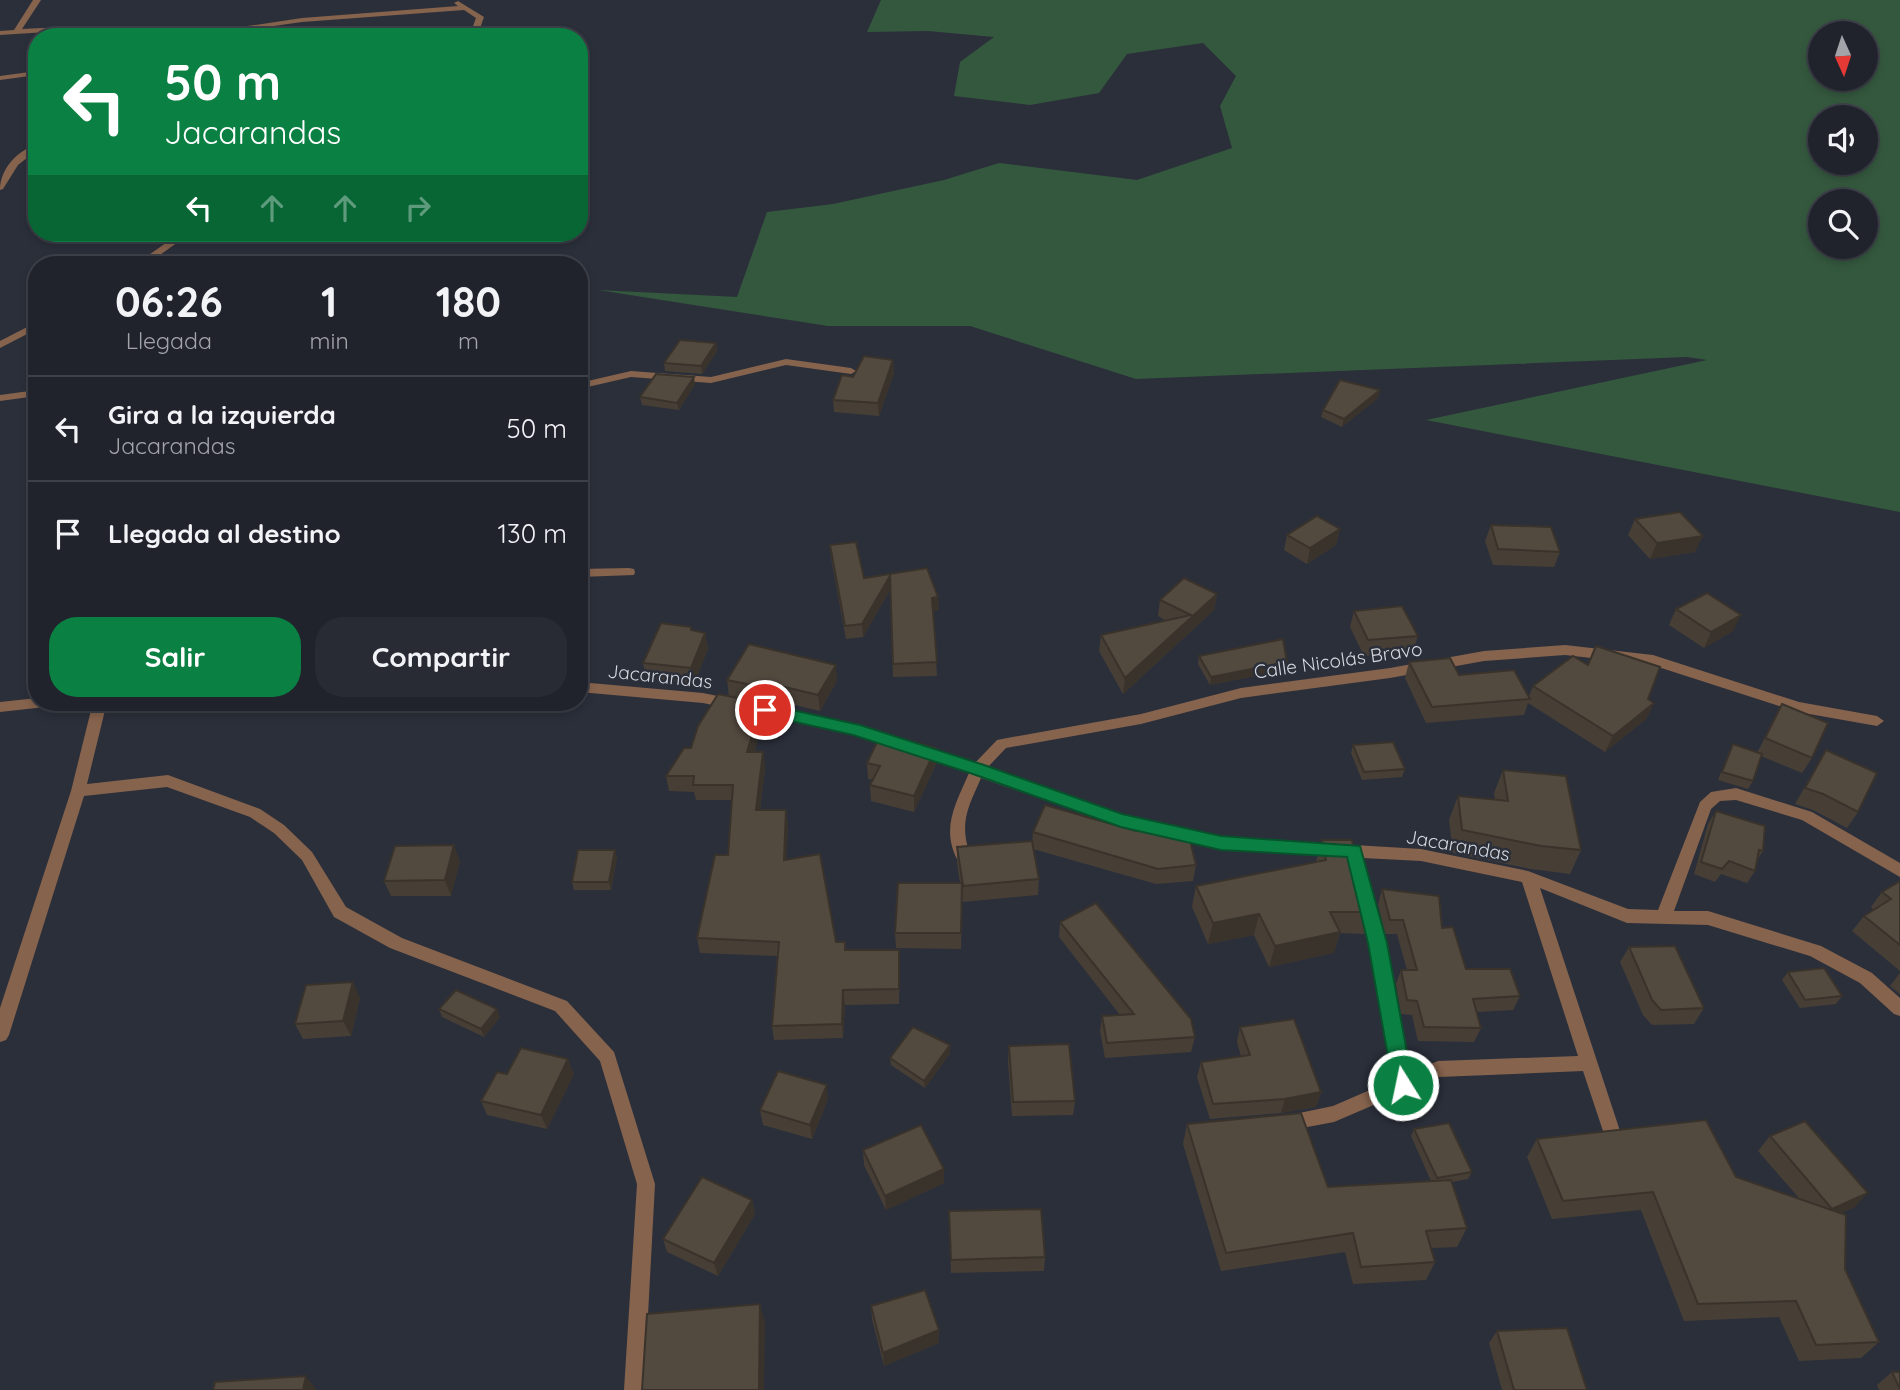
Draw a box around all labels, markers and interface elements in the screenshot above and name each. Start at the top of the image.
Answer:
north arrow [1808,21,1878,91]
map controls [1808,21,1878,259]
text: 50 m [164,51,281,112]
icon: left [49,56,140,147]
button: sound [1808,105,1878,175]
text: Jacarandas [164,112,341,152]
icon: left [180,189,218,227]
icon: ahead [253,189,291,227]
icon: ahead [326,189,364,227]
icon: right [399,189,437,227]
button: search [1808,189,1878,259]
text: 06:26 [115,275,223,328]
text: 1 [321,275,337,328]
text: 180 [436,275,501,328]
text: Llegada [126,326,212,355]
text: min [310,326,349,355]
text: m [458,326,479,355]
text: Gira a la izquierda [108,398,336,431]
icon: left [49,410,87,448]
text: 50 m [507,412,567,445]
text: Jacarandas [108,431,235,460]
icon: arrive [49,515,87,553]
text: Llegada al destino [108,517,341,550]
text: 130 m [497,517,567,550]
button: Salir [49,617,301,697]
button: Compartir [315,617,567,697]
street label: Calle Nicolás Bravo [1252,636,1424,684]
street label: Jacarandas [606,659,714,693]
pin [735,680,795,740]
icon: arrive [746,691,784,729]
street label: Jacarandas [1404,824,1512,866]
position arrow [1366,1048,1440,1122]

